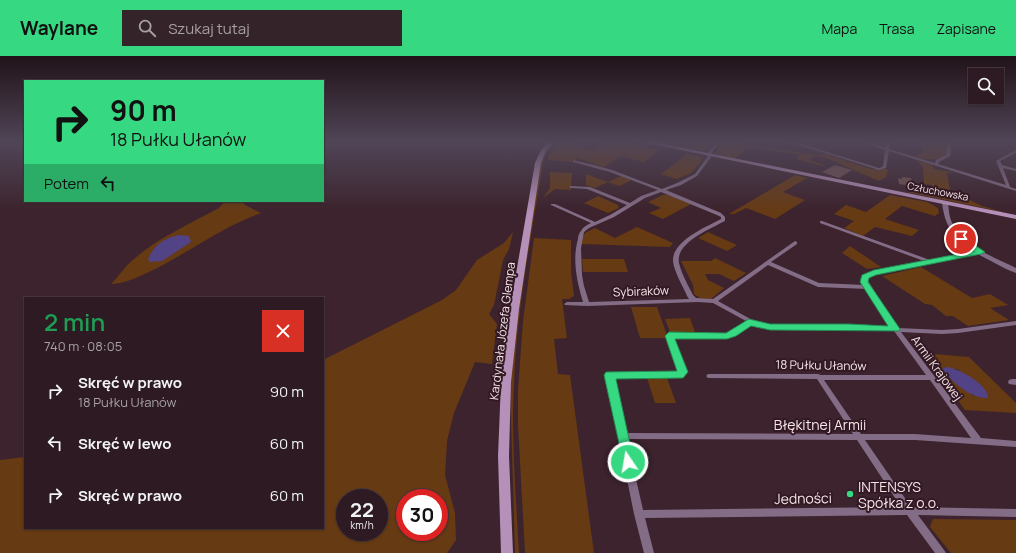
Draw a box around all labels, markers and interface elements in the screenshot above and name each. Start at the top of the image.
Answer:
search box [122,10,402,46]
text: Waylane [20,15,98,41]
icon: search [136,17,158,39]
text: Szukaj tutaj [168,18,250,39]
text: Mapa [822,19,857,38]
text: Trasa [879,19,914,38]
text: Zapisane [936,19,996,38]
map controls [968,68,1004,104]
button: search [968,68,1004,104]
text: 90 m [110,91,177,129]
icon: right [44,96,96,148]
text: 18 Pułku Ułanów [110,127,246,151]
icon: left [97,172,119,194]
text: Potem [44,173,89,194]
street label: Człuchowska [906,178,970,204]
pin [944,222,978,256]
icon: arrive [950,228,972,250]
street label: Kardynała Józefa Glempa [485,261,519,401]
street label: Sybiraków [613,282,669,300]
text: 2 min [44,305,105,338]
button: close [262,310,304,352]
street label: Armii Krajowej [908,332,966,404]
text: 740 m · 08:05 [44,337,122,355]
street label: 18 Pułku Ułanów [775,356,867,374]
text: Skręć w prawo [78,372,182,393]
icon: right [44,380,66,402]
text: 90 m [270,381,304,402]
text: 18 Pułku Ułanów [78,393,177,411]
street label: Błękitnej Armii [774,415,866,434]
icon: left [44,432,66,454]
text: Skręć w lewo [78,433,172,454]
text: 60 m [270,433,304,454]
position arrow [607,441,649,483]
place label: INTENSYS Spółka z o.o. [858,477,939,512]
icon: right [44,484,66,506]
text: Skręć w prawo [78,485,182,506]
text: 60 m [270,485,304,506]
street label: Jedności [774,488,832,508]
speed limit sign: 30 [396,489,448,541]
marker: INTENSYS Spółka z o.o. [845,489,855,499]
text: 22 [350,496,374,523]
text: km/h [350,518,374,532]

